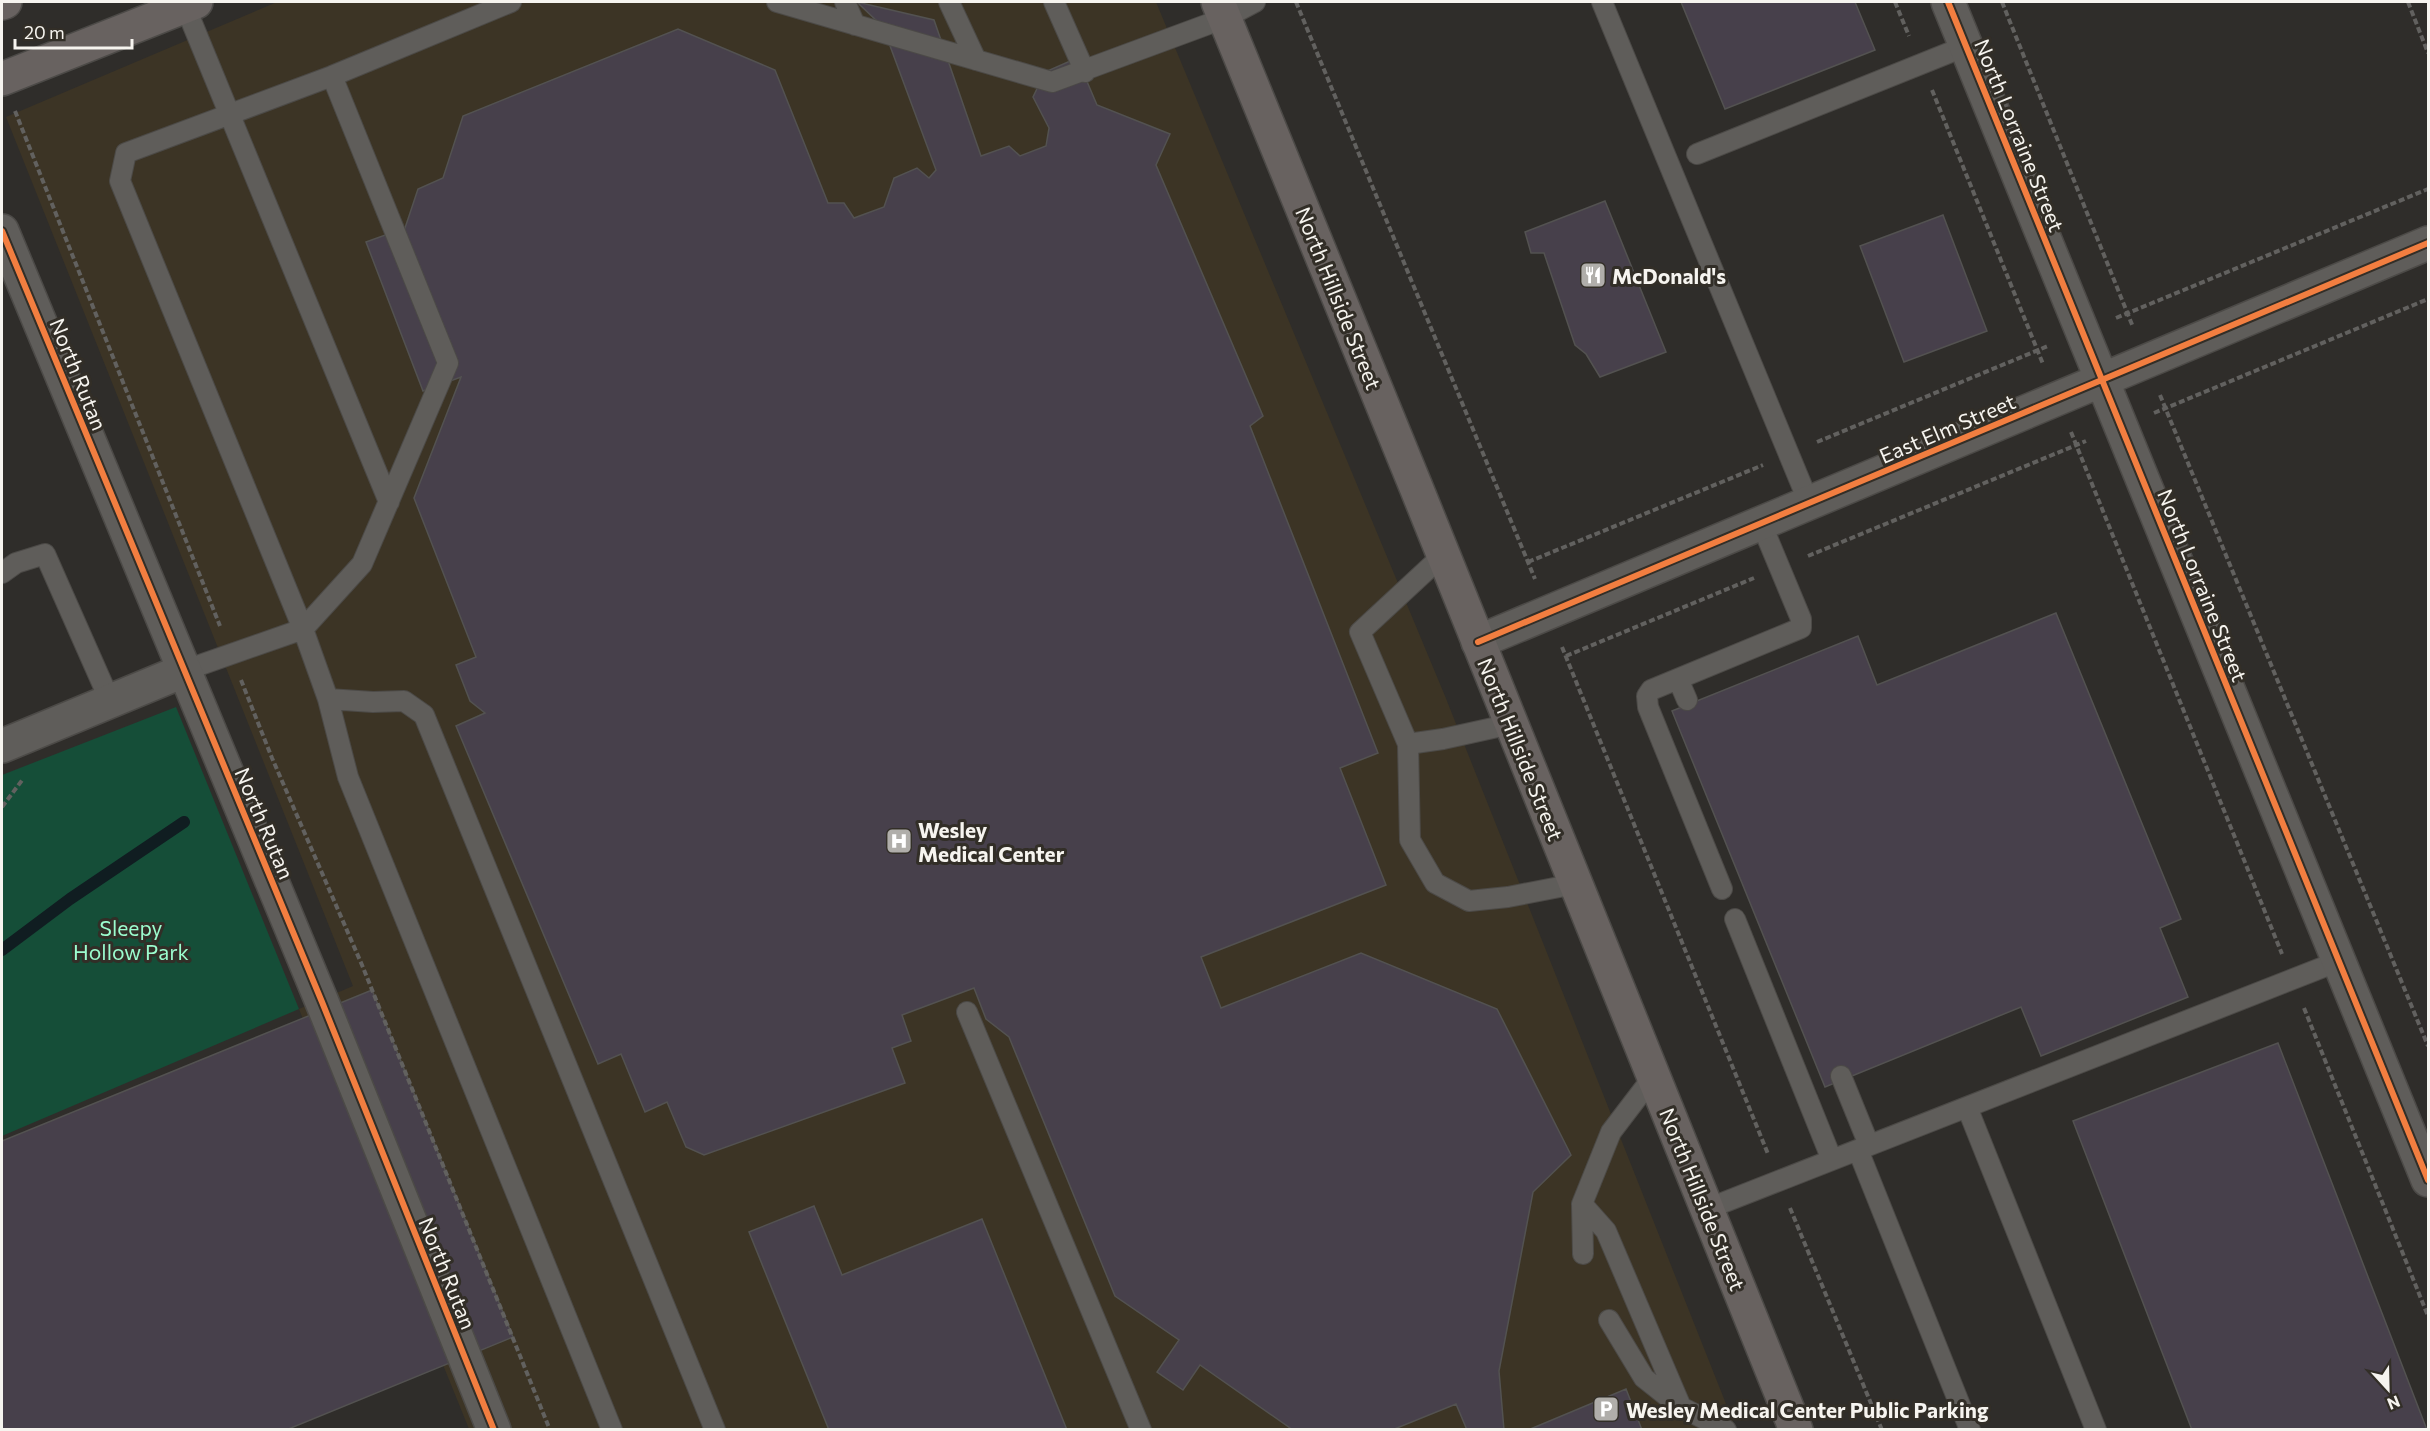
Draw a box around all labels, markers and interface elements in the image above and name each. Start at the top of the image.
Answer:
scale bar [15,12,132,50]
text: 20 m [24,21,65,43]
street label: North Lorraine Street [1970,35,2070,235]
street label: North Hillside Street [1291,203,1387,393]
restaurant icon: McDonald's [1578,260,1608,290]
place label: McDonald's [1612,263,1726,288]
street label: North Rutan [45,314,113,434]
street label: East Elm Street [1875,388,2019,468]
street label: North Lorraine Street [2153,485,2253,685]
street label: North Hillside Street [1473,654,1569,844]
street label: North Rutan [230,763,300,883]
place label: Wesley Medical Center [918,817,1065,866]
hospital icon: Wesley Medical Center [884,826,914,856]
park label: Sleepy Hollow Park [73,915,189,964]
street label: North Hillside Street [1655,1104,1751,1294]
street label: North Rutan [414,1213,482,1333]
north arrow [2358,1359,2418,1419]
text: N [2385,1392,2403,1414]
parking icon: Wesley Medical Center Public Parking [1591,1394,1621,1424]
place label: Wesley Medical Center Public Parking [1626,1397,1989,1422]

